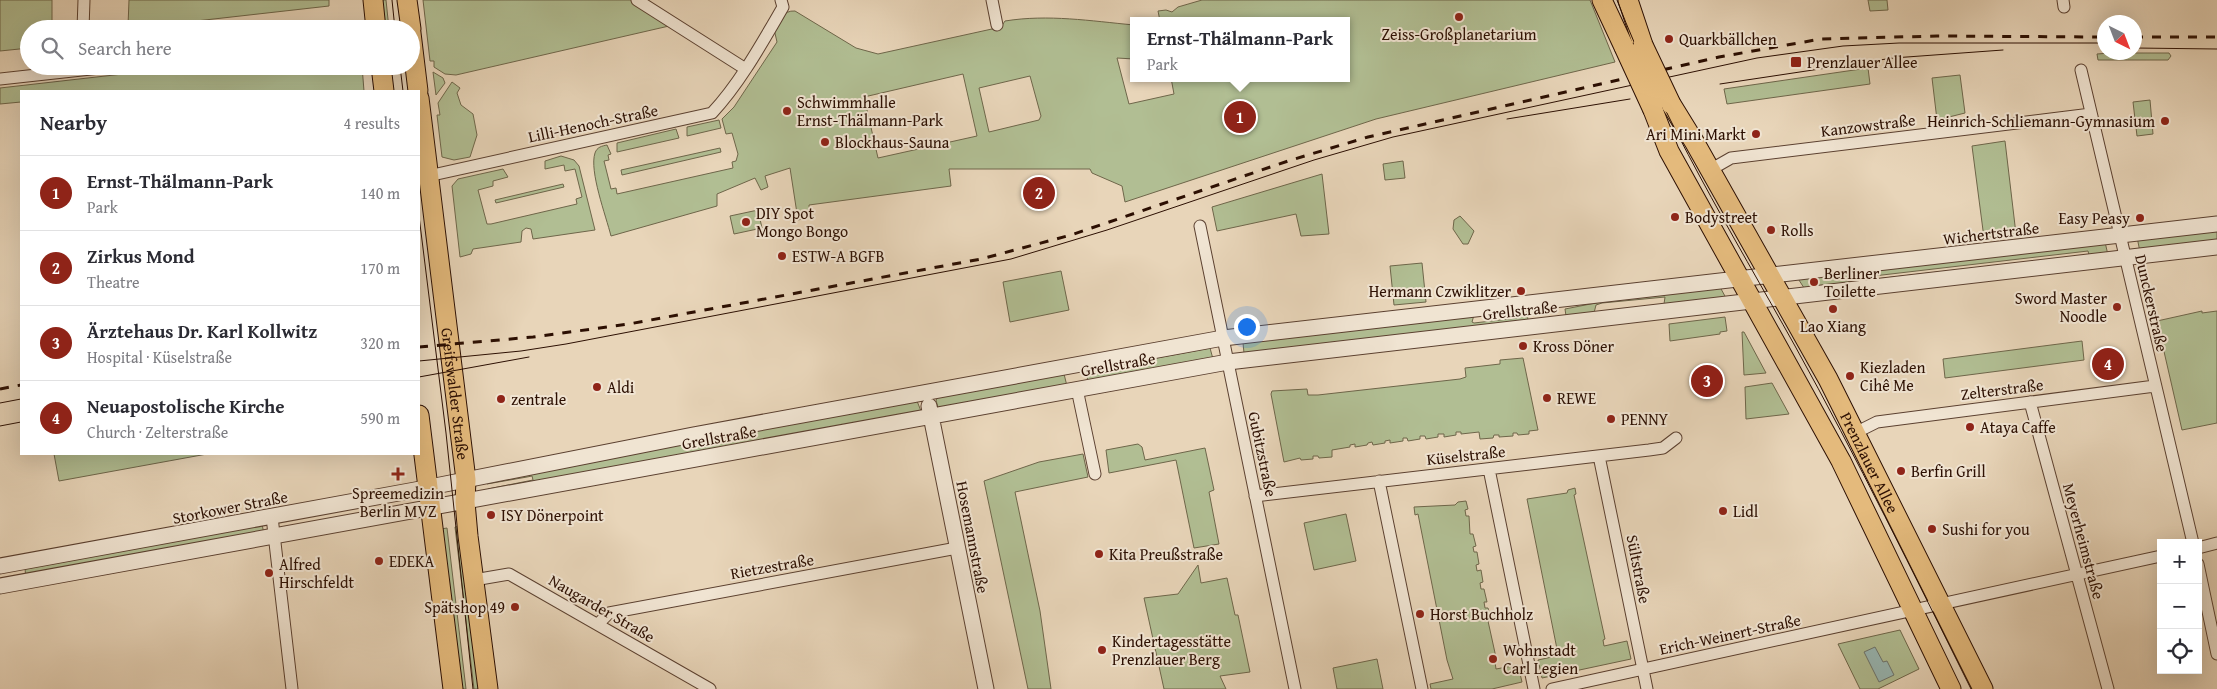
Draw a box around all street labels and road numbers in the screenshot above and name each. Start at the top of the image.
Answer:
street label: Lilli-Henoch-Straße [526,98,660,148]
street label: Kanzowstraße [1819,107,1917,143]
street label: Wichertstraße [1942,215,2040,251]
street label: Dunckerstraße [2129,252,2175,354]
street label: Grellstraße [1481,294,1559,326]
street label: Greifswalder Straße [435,326,475,461]
street label: Grellstraße [1079,346,1157,382]
street label: Zelterstraße [1959,372,2045,406]
street label: Prenzlauer Allee [1834,408,1905,517]
street label: Gubitzstraße [1242,409,1284,499]
street label: Grellstraße [680,419,758,455]
street label: Küselstraße [1425,439,1507,471]
street label: Hosemannstraße [950,479,996,595]
street label: Meyerheimstraße [2057,480,2111,602]
street label: Storkower Straße [170,484,290,530]
street label: Sültstraße [1621,533,1657,605]
street label: Rietzestraße [728,547,816,585]
street label: Naugarder Straße [544,568,660,648]
street label: Erich-Weinert-Straße [1657,607,1803,661]

